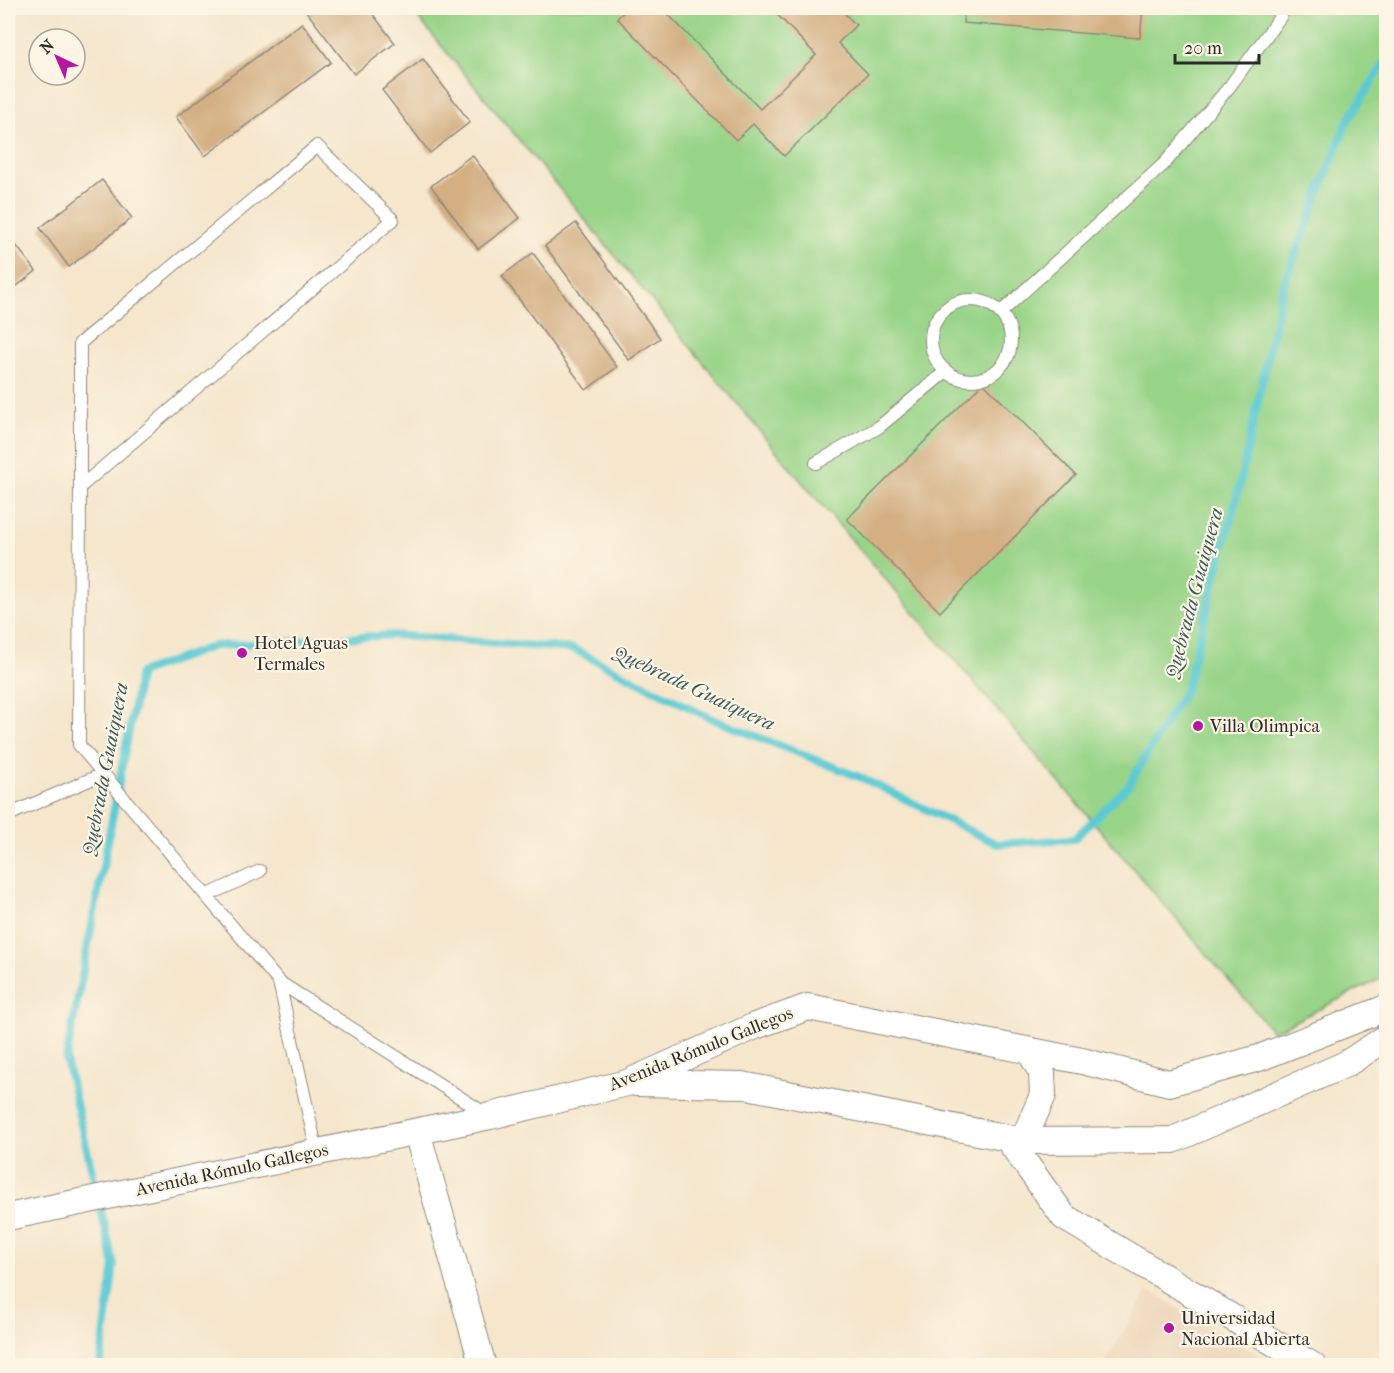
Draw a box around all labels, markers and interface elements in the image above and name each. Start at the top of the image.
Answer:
north arrow [27,27,87,87]
scale bar [1175,27,1259,65]
text: N [36,35,59,58]
text: 20 m [1184,38,1222,59]
water label: Quebrada Guaiquera [1160,505,1229,682]
place label: Hotel Aguas Termales [254,633,348,675]
water label: Quebrada Guaiquera [608,640,778,736]
marker: Hotel Aguas Termales [235,646,249,660]
water label: Quebrada Guaiquera [77,681,134,858]
place label: Villa Olimpica [1209,716,1320,737]
marker: Villa Olimpica [1191,719,1205,733]
street label: Avenida Rómulo Gallegos [605,1002,796,1096]
street label: Avenida Rómulo Gallegos [133,1139,331,1201]
place label: Universidad Nacional Abierta [1181,1308,1311,1350]
marker: Universidad Nacional Abierta [1162,1321,1176,1335]

